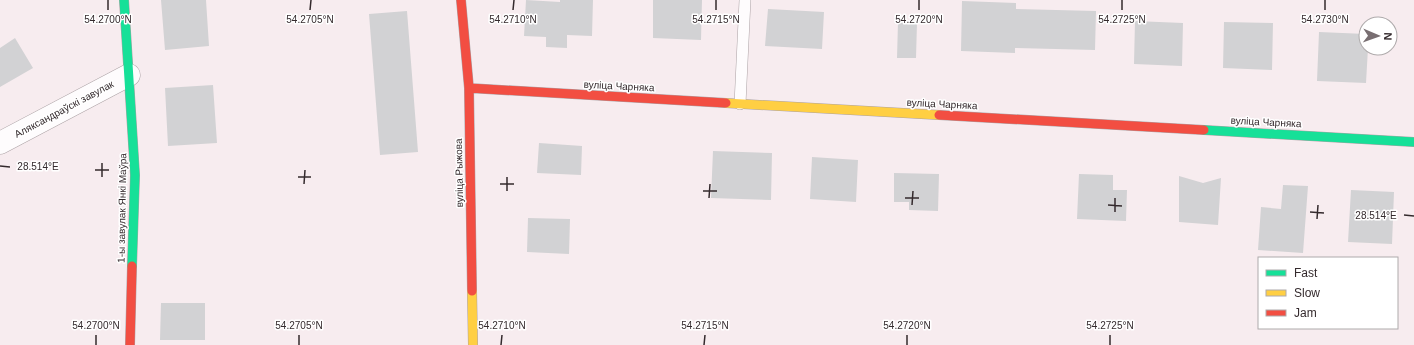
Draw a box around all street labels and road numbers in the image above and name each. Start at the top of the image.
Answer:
street label: Аляксандраўскі завулак [13,78,116,140]
street label: вуліца Чарняка [583,79,655,93]
street label: вуліца Чарняка [906,97,978,111]
street label: вуліца Чарняка [1230,115,1302,129]
street label: вуліца Рыжова [453,138,465,208]
street label: 1-ы завулак Янкі Маўра [116,153,128,263]

